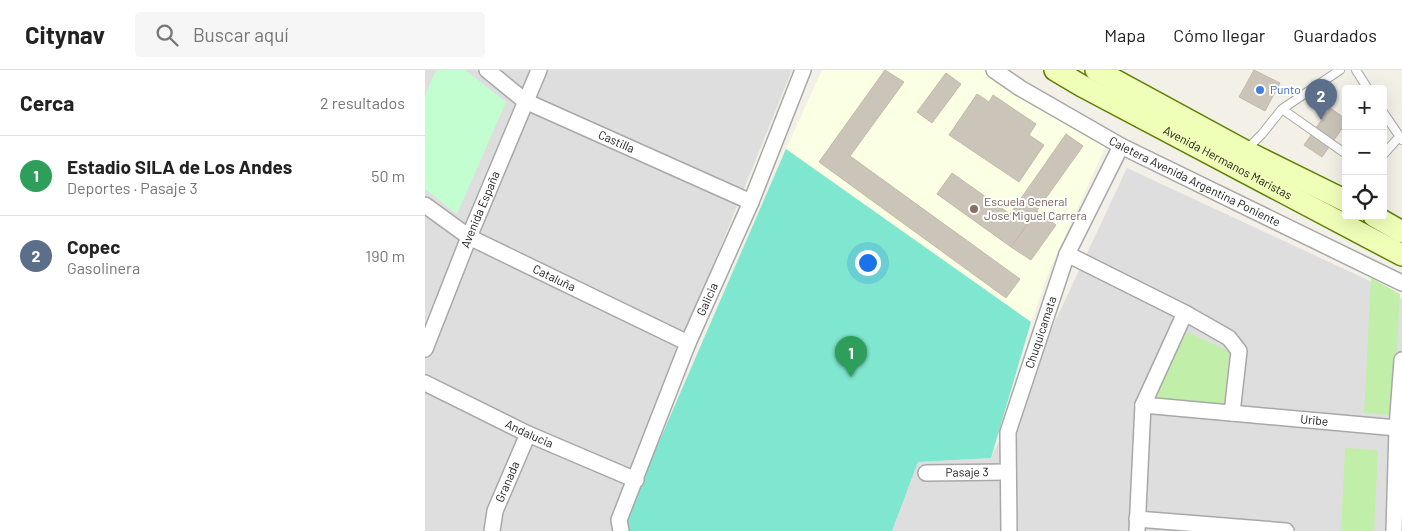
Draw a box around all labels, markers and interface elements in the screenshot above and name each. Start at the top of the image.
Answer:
search box [135,12,485,57]
text: Citynav [25,20,105,49]
icon: search [153,21,181,49]
text: Buscar aquí [193,23,289,46]
text: Mapa [1104,24,1145,46]
text: Cómo llegar [1173,24,1265,46]
text: Guardados [1293,24,1377,46]
pin: 2 [1305,79,1337,120]
place label: Punto [1270,82,1301,96]
marker: Punto [1254,84,1266,96]
map controls [1342,85,1387,220]
button: + [1342,85,1387,130]
text: Cerca [20,90,74,115]
text: 2 resultados [320,93,405,112]
street label: Avenida Hermanos Maristas [1161,122,1295,202]
street label: Castilla [596,127,637,155]
button: − [1342,130,1387,175]
street label: Caletera Avenida Argentina Poniente [1107,133,1283,229]
text: Estadio SILA de Los Andes [67,155,292,178]
text: 1 [33,166,39,185]
text: 50 m [371,166,405,185]
street label: Avenida España [457,169,502,250]
button: locate [1342,175,1387,220]
text: Deportes · Pasaje 3 [67,178,198,197]
place label: Escuela General Jose Miguel Carrera [984,194,1087,222]
marker: Escuela General Jose Miguel Carrera [968,203,980,215]
text: Copec [67,235,120,258]
text: 2 [32,246,40,265]
text: 190 m [366,246,405,265]
your location [855,250,881,276]
text: Gasolinera [67,258,140,277]
street label: Cataluña [531,261,578,294]
street label: Galicia [693,280,720,318]
street label: Chuquicamata [1022,294,1059,370]
pin: 1 [835,336,867,377]
street label: Uribe [1300,411,1329,428]
street label: Andalucia [503,416,556,450]
street label: Granada [492,459,522,504]
street label: Pasaje 3 [945,464,989,479]

